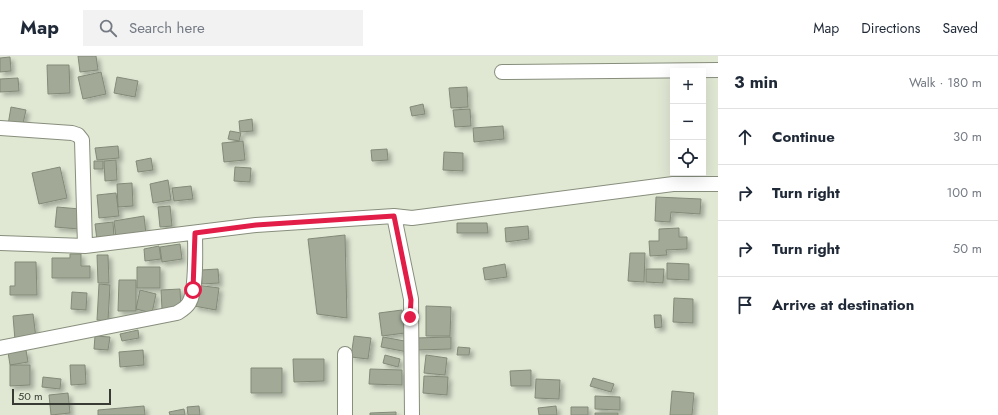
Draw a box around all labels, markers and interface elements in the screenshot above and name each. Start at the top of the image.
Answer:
search box [83,10,363,46]
text: Map [20,14,59,41]
icon: search [97,17,119,39]
text: Search here [129,17,205,39]
text: Map [813,18,839,38]
text: Directions [861,18,921,38]
text: Saved [943,18,978,38]
map controls [670,68,706,176]
button: + [670,68,706,104]
text: 3 min [734,70,778,94]
text: Walk · 180 m [909,73,982,92]
button: − [670,104,706,140]
icon: ahead [734,126,756,148]
text: Continue [772,126,835,148]
text: 30 m [953,127,982,146]
button: locate [670,140,706,176]
icon: right [734,182,756,204]
text: Turn right [772,182,840,204]
text: 100 m [947,183,982,202]
icon: right [734,238,756,260]
text: Turn right [772,238,840,260]
text: 50 m [953,239,982,258]
route start [184,281,202,299]
icon: arrive [734,294,756,316]
text: Arrive at destination [772,294,914,316]
route end [401,308,419,326]
scale bar [12,387,111,406]
text: 50 m [18,388,43,404]

